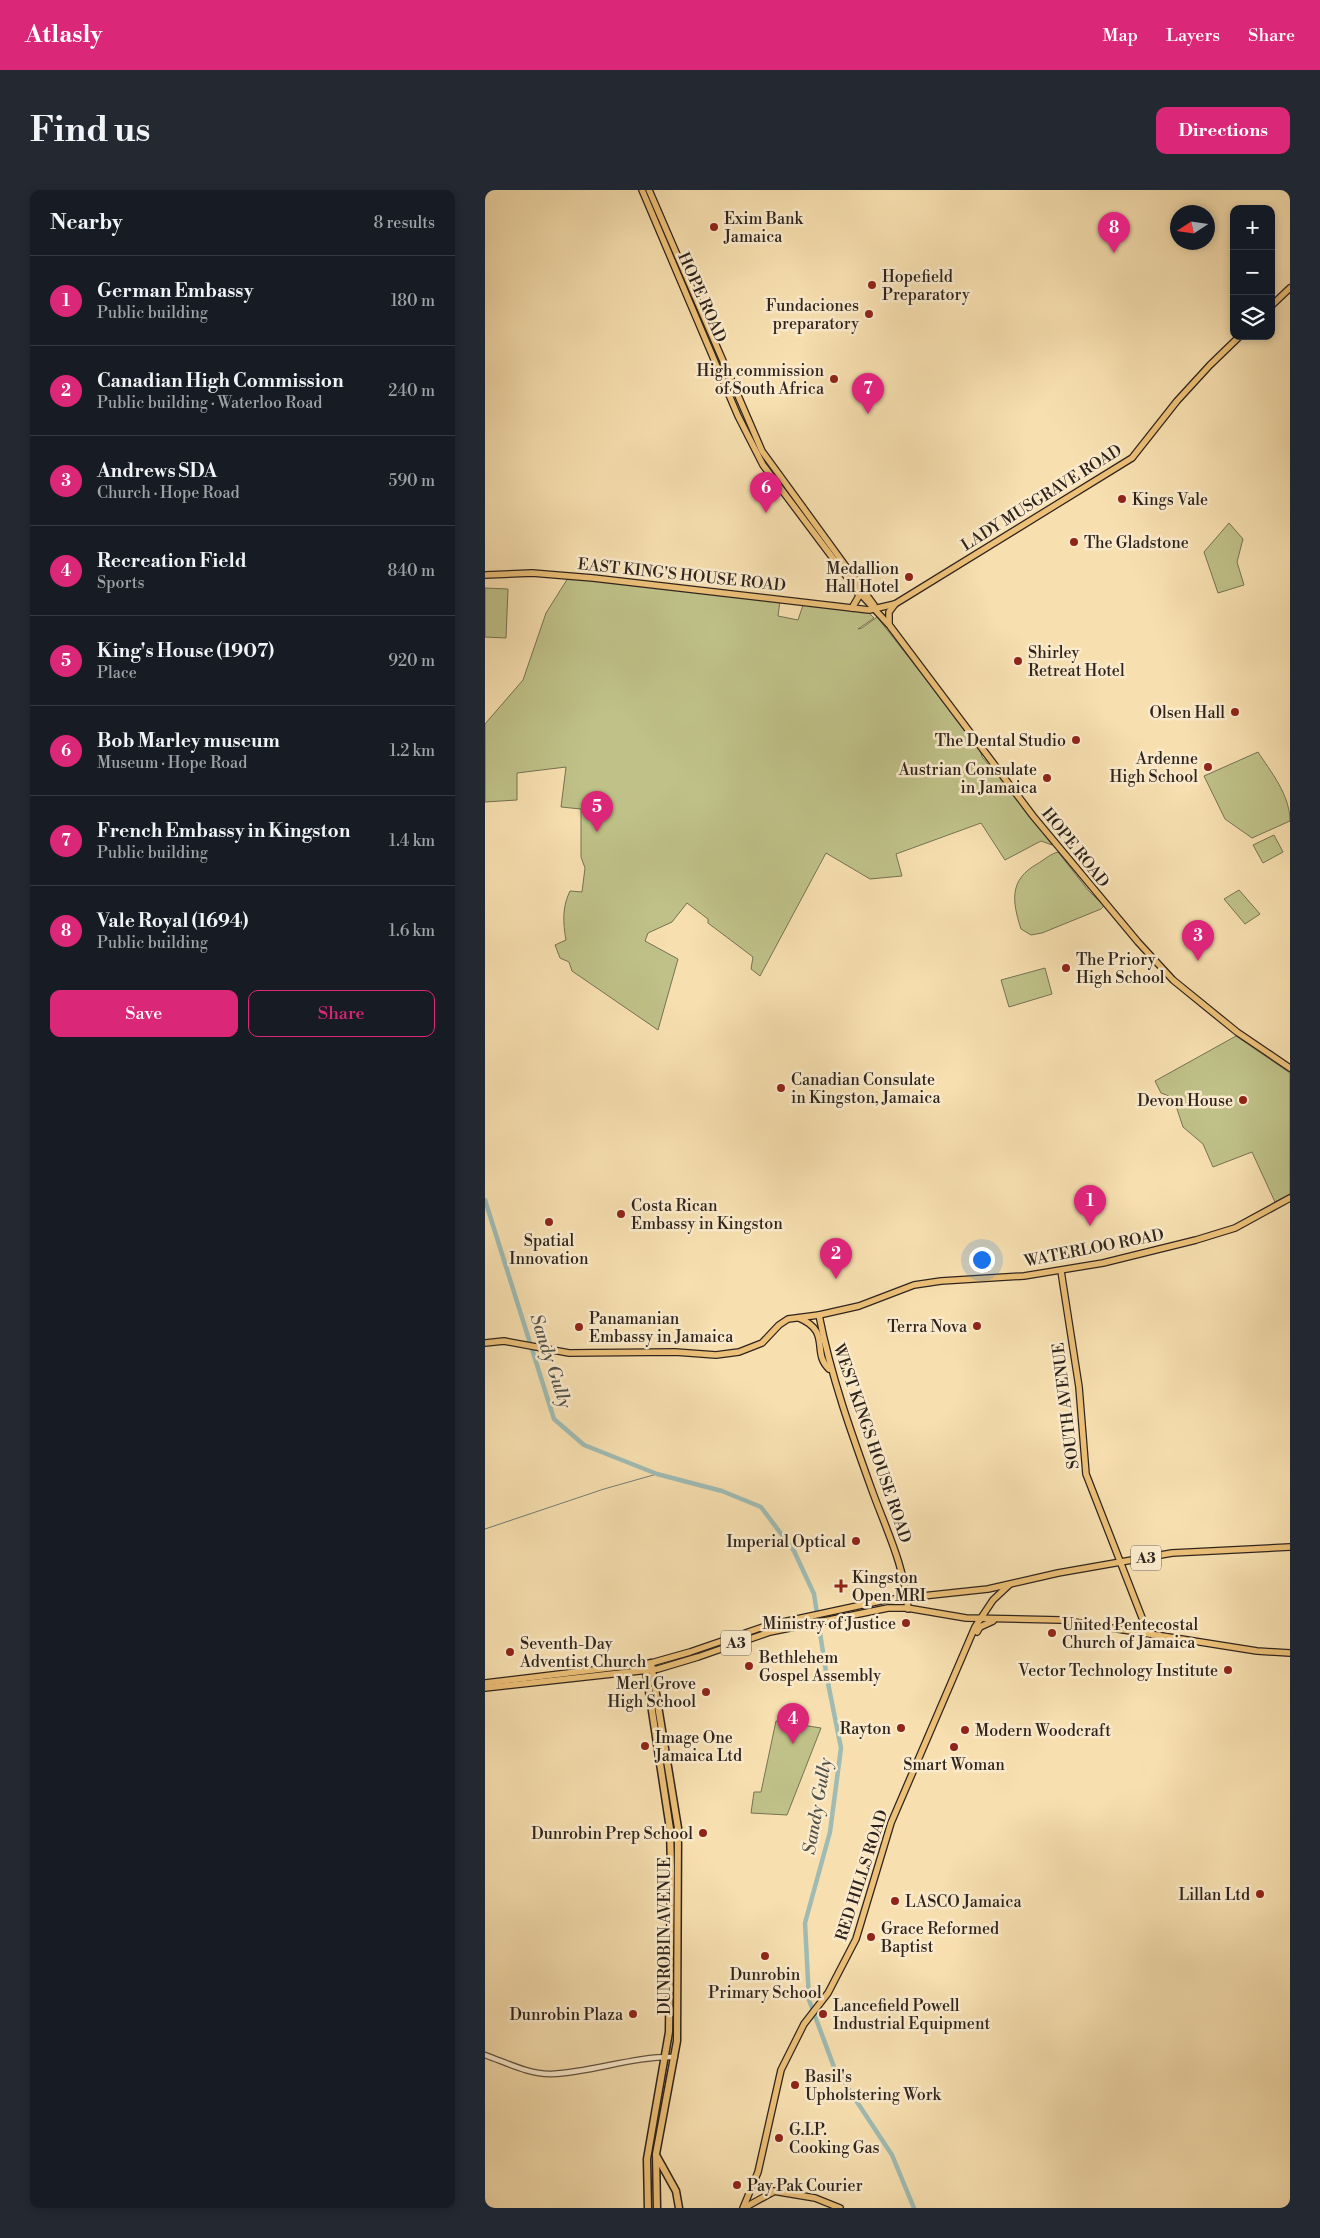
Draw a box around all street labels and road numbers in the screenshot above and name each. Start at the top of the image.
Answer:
street label: HOPE ROAD [673,249,731,346]
street label: LADY MUSGRAVE ROAD [957,440,1126,556]
street label: EAST KING'S HOUSE ROAD [577,554,787,596]
street label: HOPE ROAD [1037,804,1113,891]
street label: WATERLOO ROAD [1022,1225,1166,1272]
street label: WEST KINGS HOUSE ROAD [828,1340,916,1546]
street label: SOUTH AVENUE [1048,1341,1084,1470]
road number: A3 [1131,1546,1161,1570]
road number: A3 [721,1630,751,1656]
street label: RED HILLS ROAD [831,1807,893,1943]
street label: DUNROBIN AVENUE [655,1857,675,2015]

